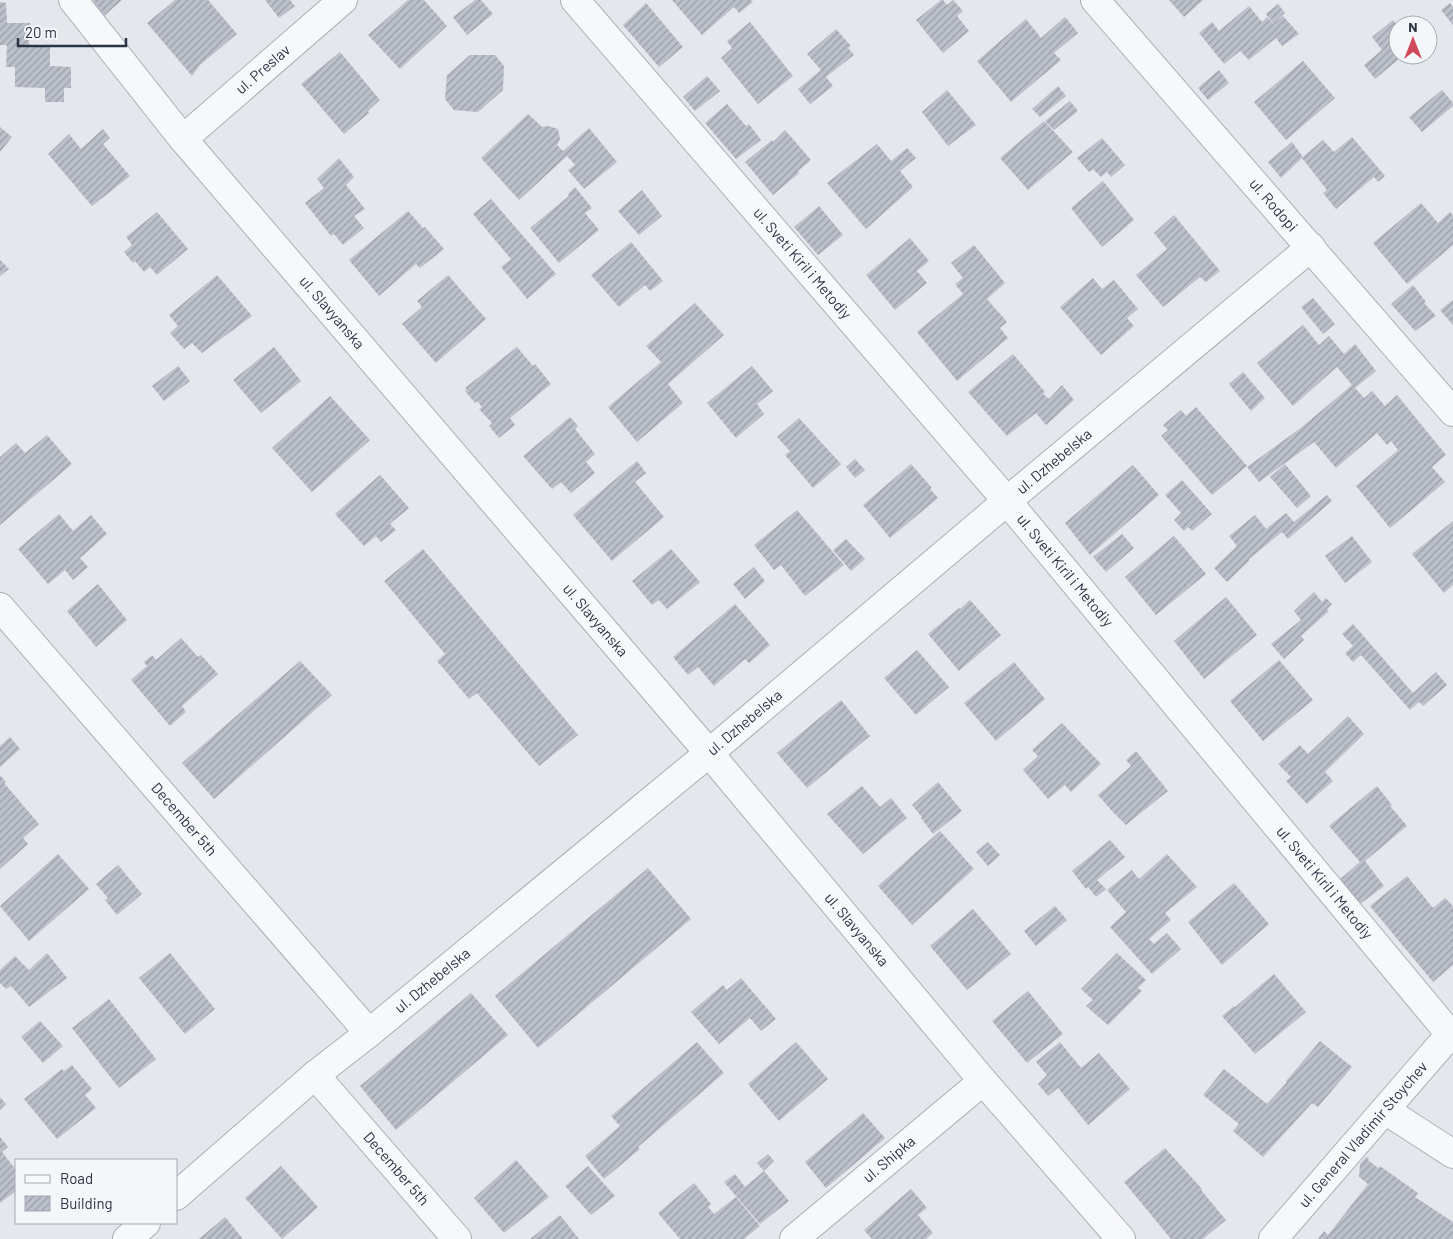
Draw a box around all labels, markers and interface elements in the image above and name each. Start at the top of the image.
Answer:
scale bar [18,15,125,47]
north arrow [1388,15,1438,65]
text: N [1408,18,1418,35]
text: 20 m [25,23,57,41]
street label: ul. Preslav [231,40,293,97]
street label: ul. Rodopi [1246,174,1302,235]
street label: ul. Sveti Kiril i Metodiy [750,204,856,322]
street label: ul. Slavyanska [296,272,369,352]
street label: ul. Dzhebelska [1012,424,1095,497]
street label: ul. Sveti Kiril i Metodiy [1014,510,1118,630]
street label: ul. Slavyanska [560,579,632,660]
street label: ul. Dzhebelska [703,685,785,759]
street label: December 5th [148,778,221,859]
street label: ul. Sveti Kiril i Metodiy [1273,822,1377,942]
street label: ul. Slavyanska [821,889,893,970]
street label: ul. Dzhebelska [390,944,473,1016]
street label: ul. General Vladimir Stoychev [1294,1057,1431,1211]
street label: December 5th [360,1128,434,1208]
street label: ul. Shipka [859,1132,918,1186]
legend [15,1159,178,1224]
text: Road [60,1169,93,1187]
text: Building [60,1194,113,1212]

